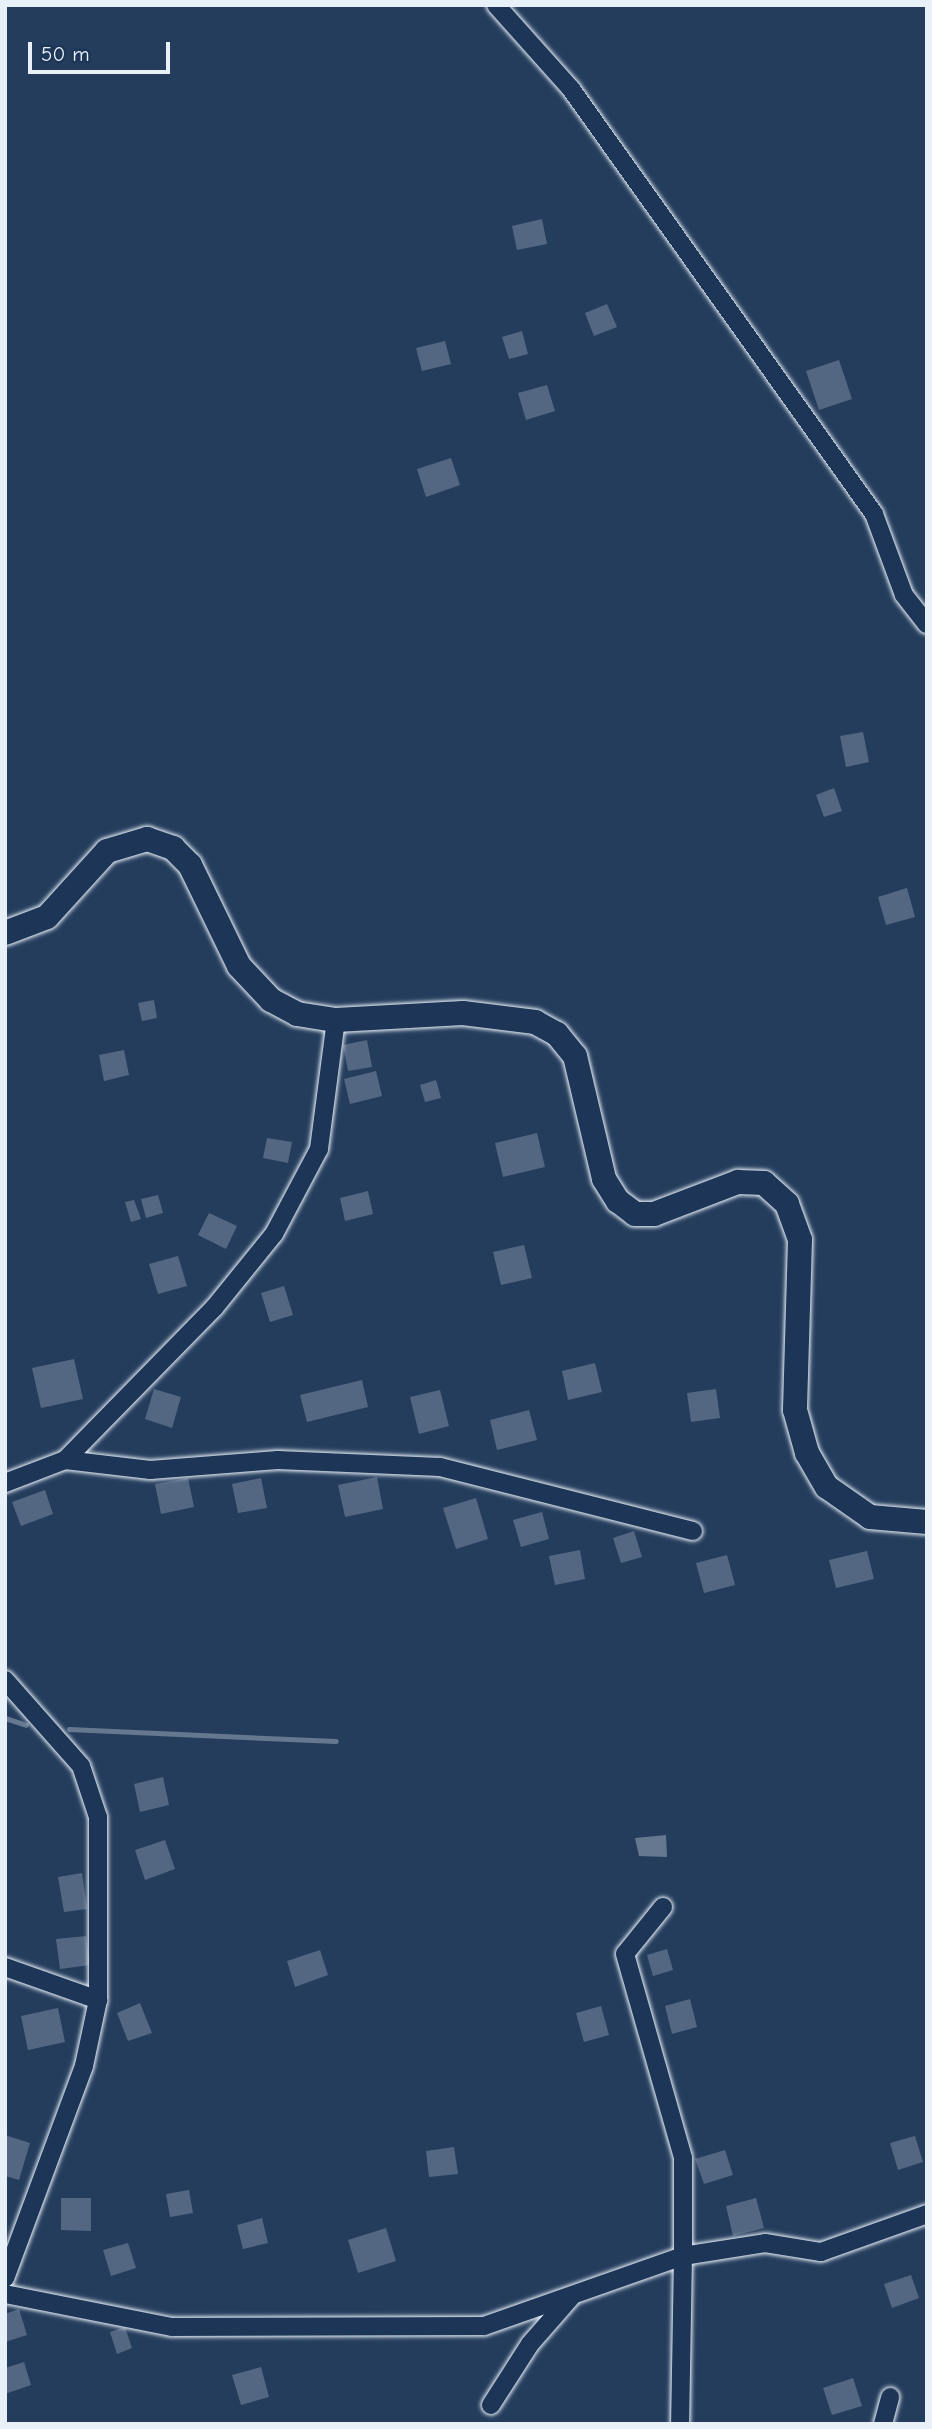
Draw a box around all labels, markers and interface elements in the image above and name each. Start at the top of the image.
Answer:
scale bar [32,28,173,72]
text: 50 m [41,42,90,66]

